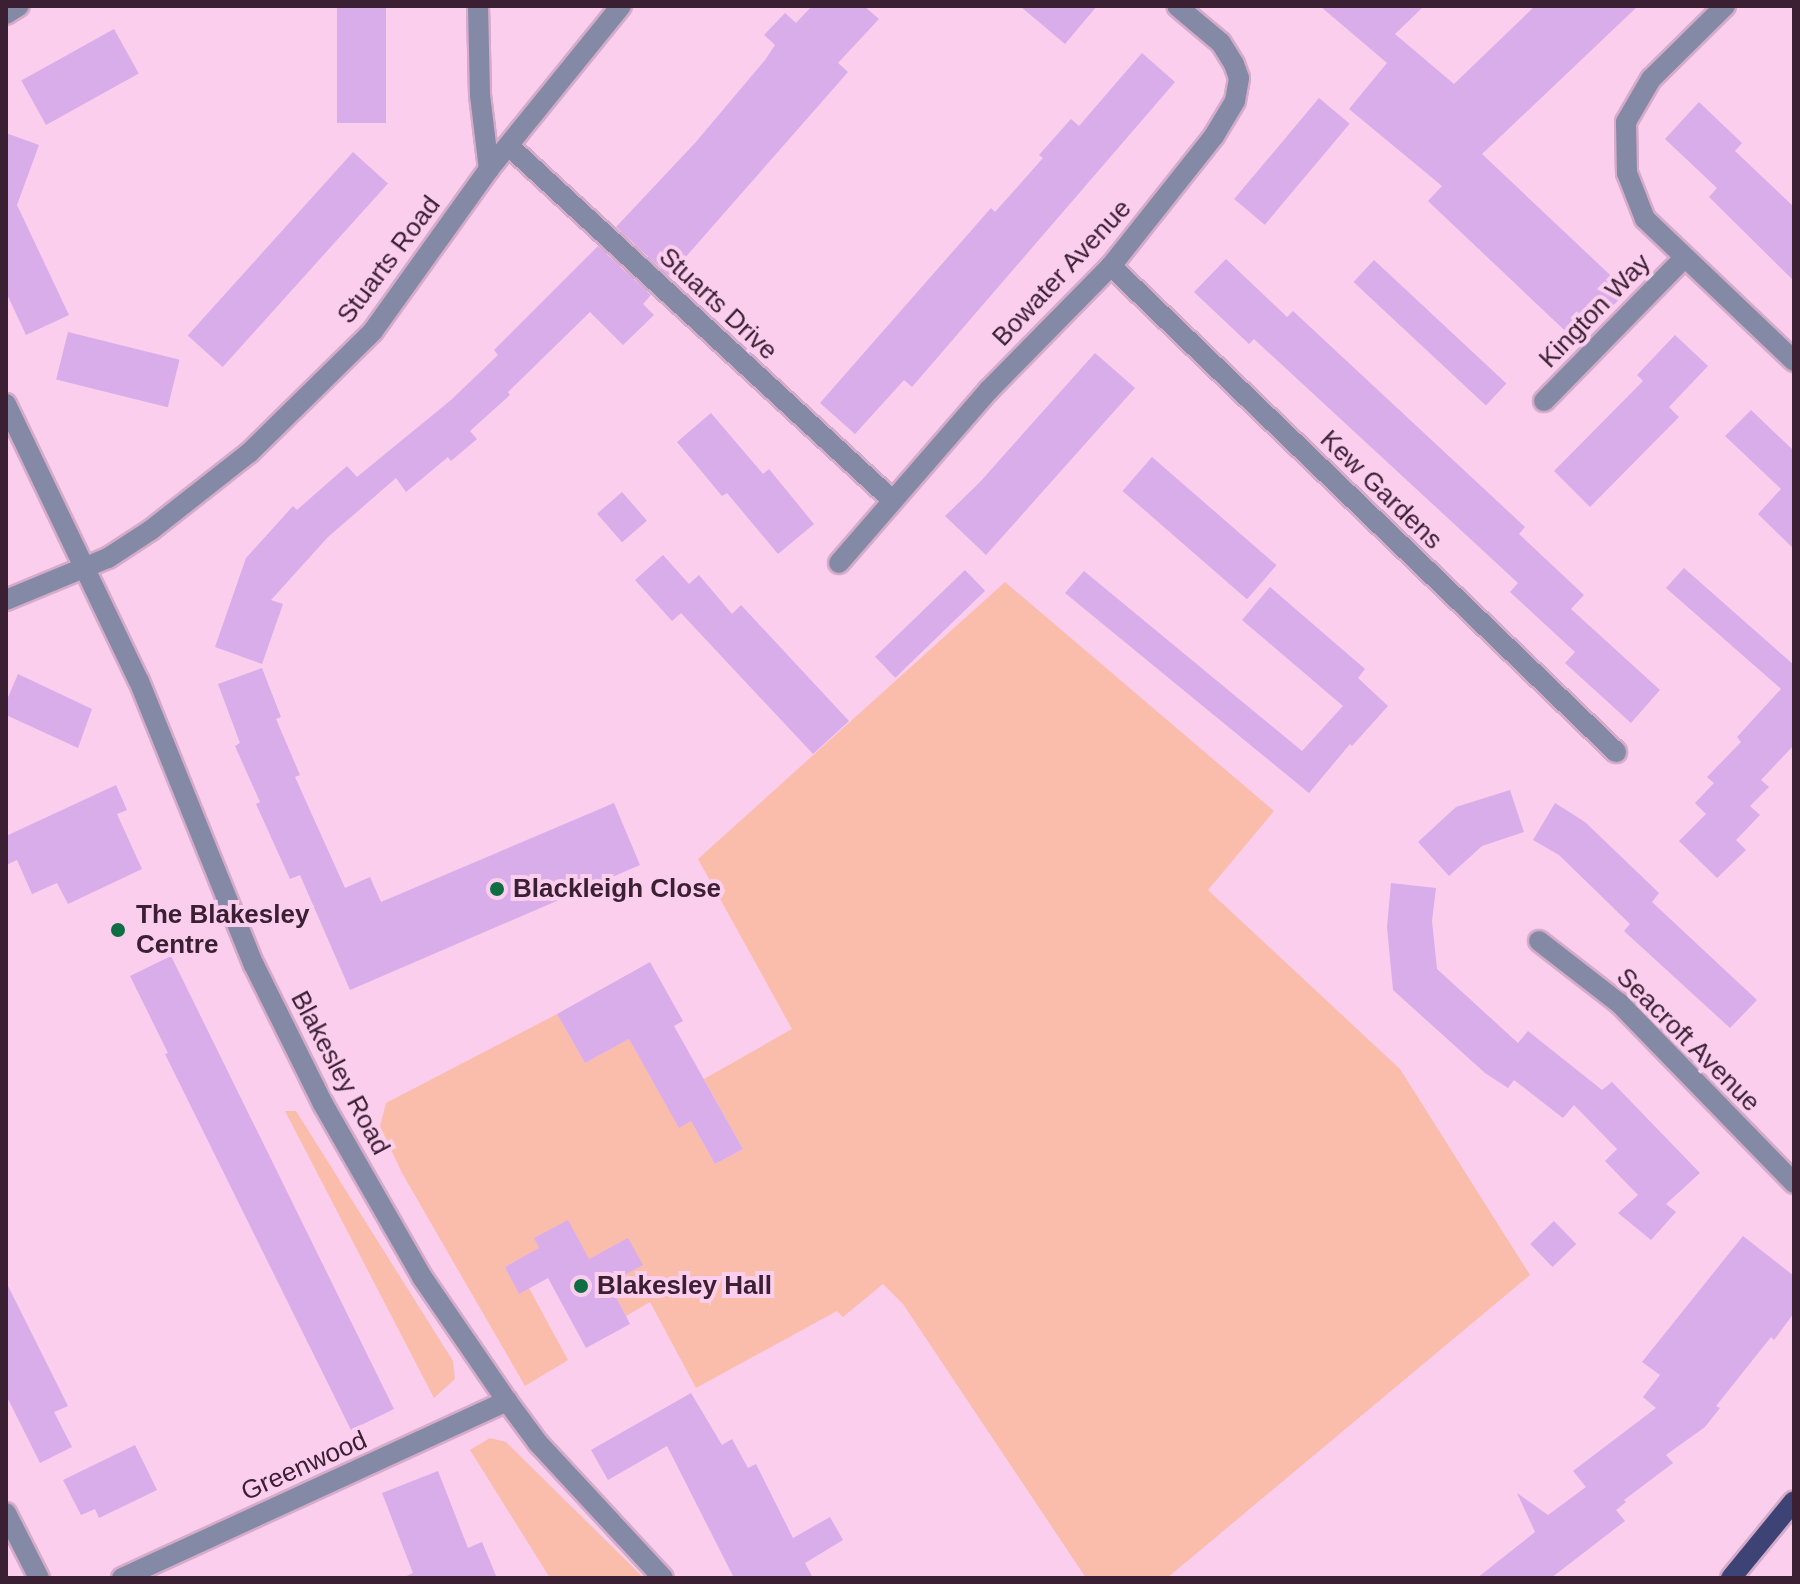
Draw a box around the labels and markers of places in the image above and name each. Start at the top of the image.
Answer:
place label: Blackleigh Close [513,873,721,905]
marker: Blackleigh Close [488,880,506,898]
place label: The Blakesley Centre [136,899,309,960]
marker: The Blakesley Centre [107,919,129,941]
place label: Blakesley Hall [597,1270,772,1302]
marker: Blakesley Hall [572,1277,590,1295]

